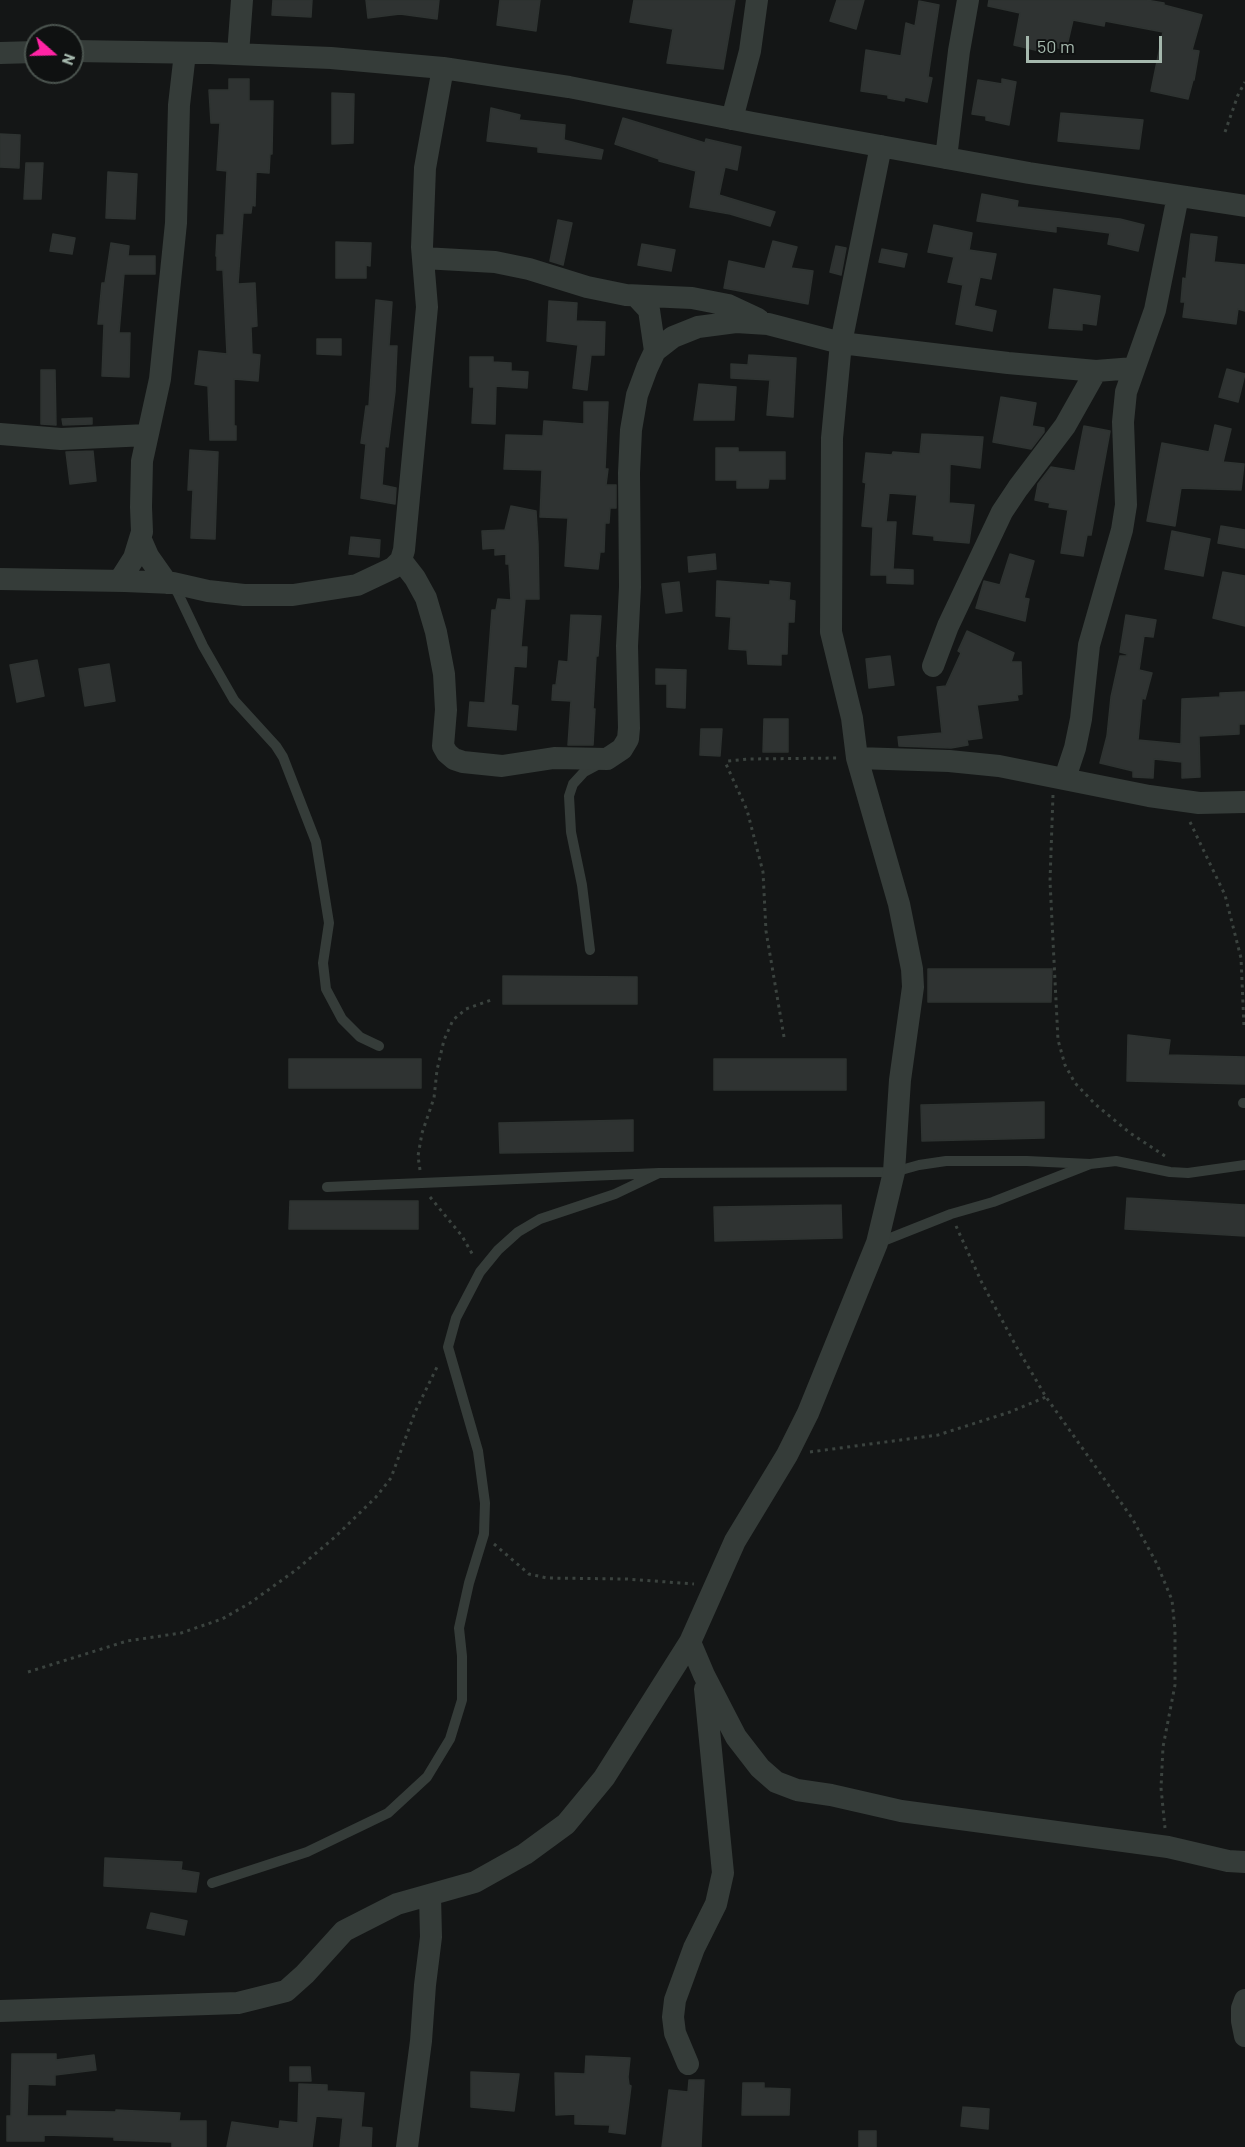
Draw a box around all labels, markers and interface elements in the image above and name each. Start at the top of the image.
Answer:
north arrow [24,24,84,84]
scale bar [1029,24,1166,62]
text: 50 m [1037,35,1075,57]
text: N [59,51,80,68]

